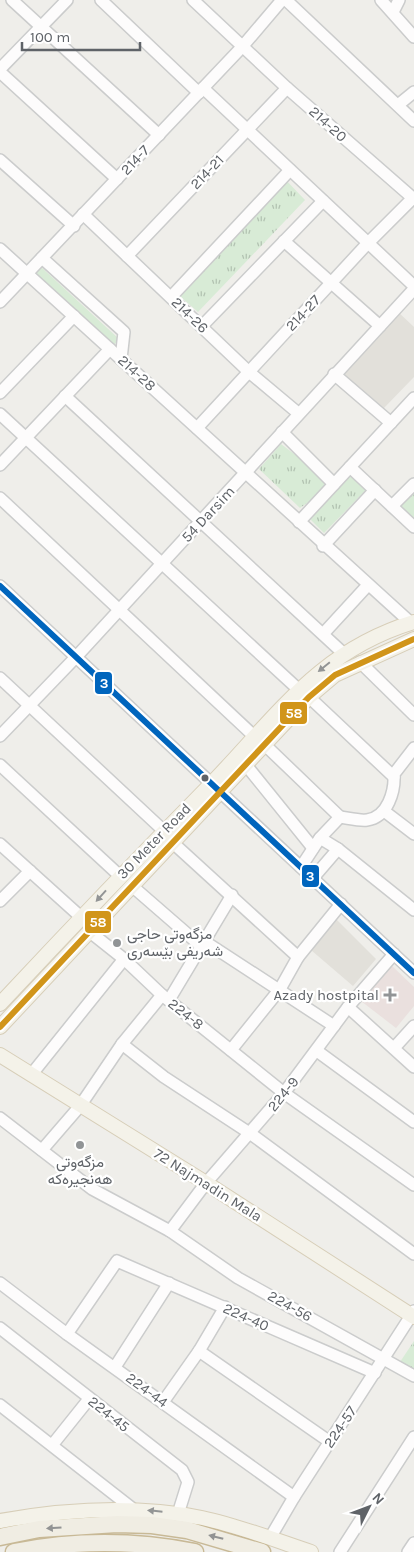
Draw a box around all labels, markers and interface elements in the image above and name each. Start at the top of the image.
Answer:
scale bar [22,20,140,52]
text: 100 m [30,28,70,46]
street label: 214-20 [305,102,351,146]
street label: 214-7 [117,141,153,179]
street label: 214-21 [186,151,228,193]
street label: 214-27 [282,291,324,335]
street label: 214-26 [168,293,212,337]
street label: 214-28 [114,351,160,395]
street label: 54 Darsim [177,482,239,546]
one-way arrow [318,662,331,673]
line badge: 3 [94,671,113,695]
text: 3 [100,675,108,692]
line badge: 58 [279,701,308,725]
text: 58 [285,705,303,722]
unlabelled marker [200,773,210,783]
street label: 30 Meter Road [113,799,195,883]
line badge: 3 [301,864,320,888]
text: 3 [306,868,314,885]
one-way arrow [95,890,107,902]
line badge: 58 [84,910,112,934]
text: 58 [89,914,107,931]
place label: مزگەوتی حاجی شەریفی بێسەری [127,925,223,961]
marker: مزگەوتی حاجی شەریفی بێسەری [111,937,123,949]
place label: Azady hostpital [273,986,379,1004]
marker: Azady hostpital [383,988,397,1002]
street label: 224-8 [165,995,207,1033]
street label: 224-9 [264,1073,302,1115]
marker: مزگەوتی ھەنجیرەکە [74,1139,86,1151]
street label: 72 Najmadin Mala [151,1144,265,1226]
place label: مزگەوتی ھەنجیرەکە [48,1153,112,1188]
street label: 224-56 [265,1286,315,1326]
street label: 224-40 [220,1299,272,1335]
street label: 224-44 [122,1369,172,1412]
street label: 224-45 [85,1392,133,1436]
street label: 224-57 [320,1403,360,1451]
north arrow [344,1482,394,1532]
text: N [369,1489,388,1508]
one-way arrow [146,1507,162,1515]
one-way arrow [46,1524,62,1532]
one-way arrow [208,1533,223,1541]

